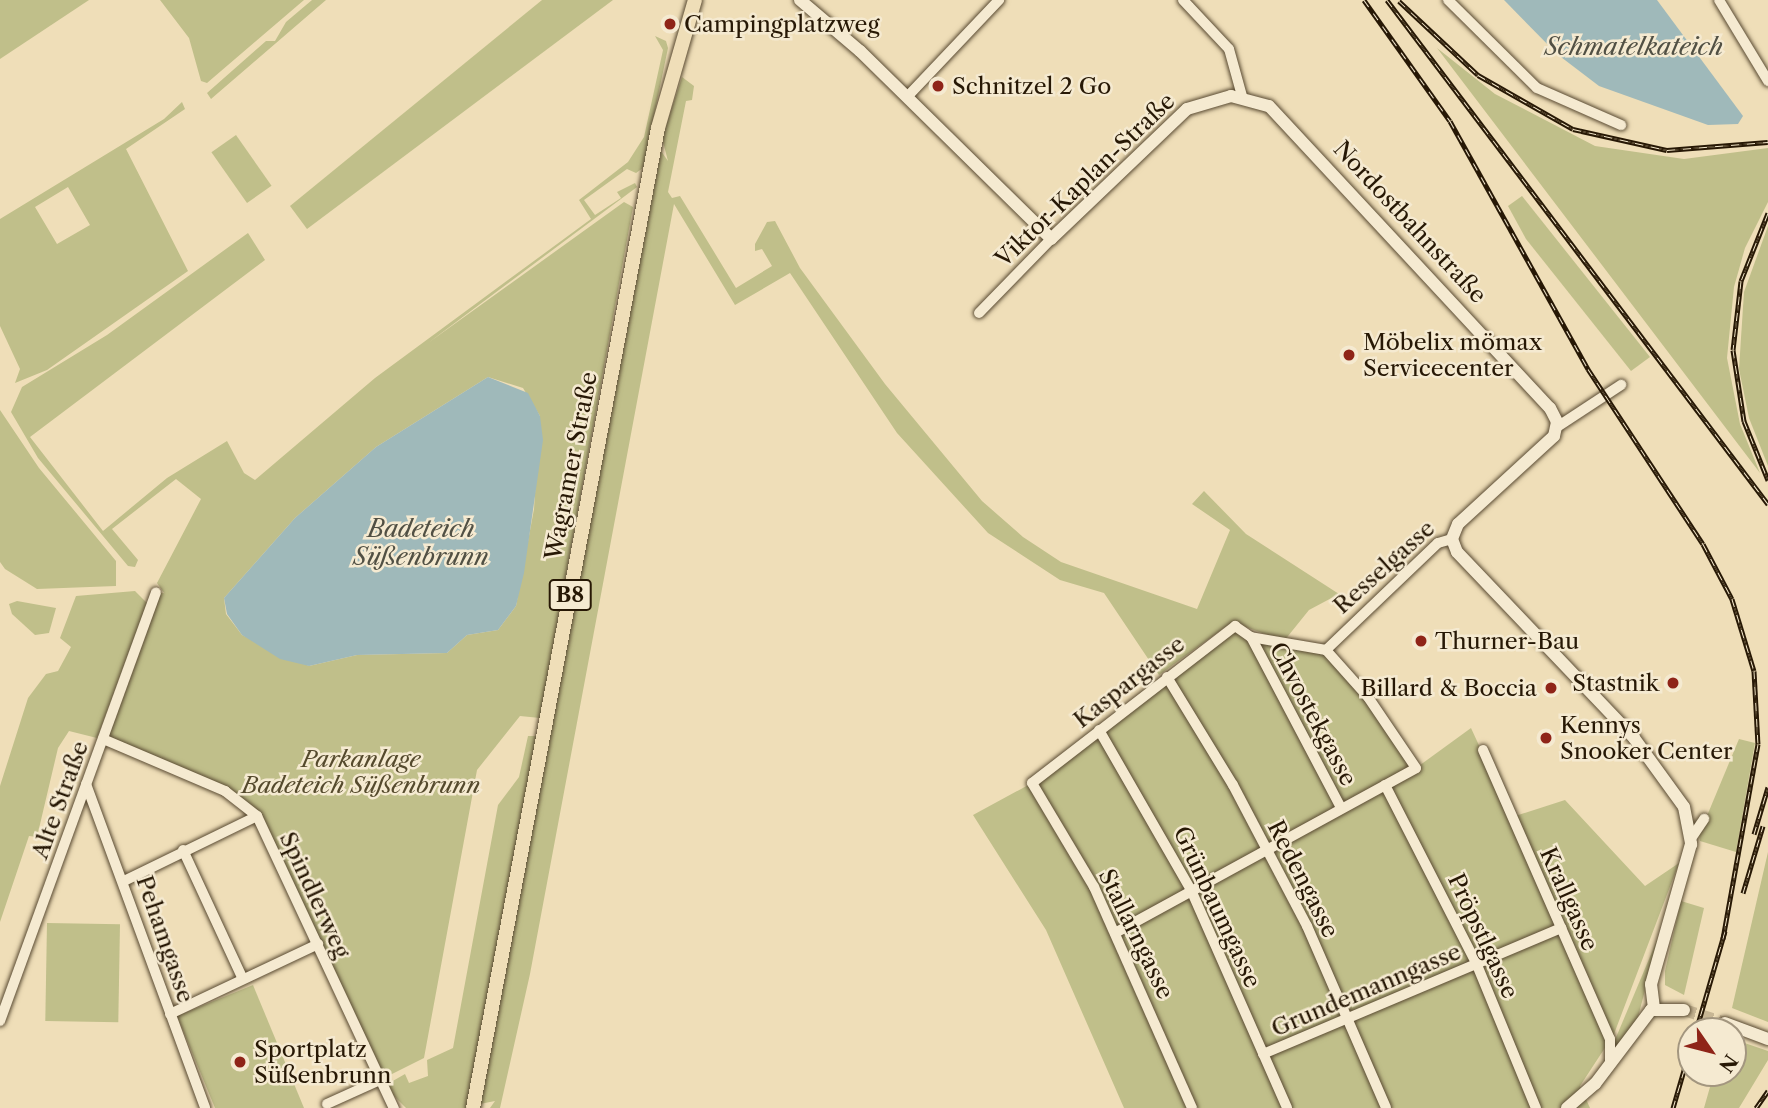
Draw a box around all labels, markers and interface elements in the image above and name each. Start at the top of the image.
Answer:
place label: Campingplatzweg [684,10,880,38]
marker: Campingplatzweg [662,16,678,32]
water label: Schmatelkateich [1545,33,1723,61]
place label: Schnitzel 2 Go [952,72,1111,100]
marker: Schnitzel 2 Go [930,78,946,94]
street label: Viktor-Kaplan-Straße [990,87,1180,273]
street label: Nordostbahnstraße [1328,135,1492,309]
place label: Möbelix mömax Servicecenter [1363,328,1542,382]
marker: Möbelix mömax Servicecenter [1341,347,1357,363]
street label: Wagramer Straße [539,369,603,563]
street label: Resselgasse [1328,514,1440,620]
water label: Badeteich Süßenbrunn [353,515,489,571]
road number: B8 [547,578,593,612]
place label: Thurner-Bau [1435,627,1579,655]
street label: Kaspargasse [1068,630,1190,734]
marker: Thurner-Bau [1413,633,1429,649]
street label: Chvostekgasse [1264,638,1362,790]
place label: Stastnik [1572,669,1659,697]
place label: Billard & Boccia [1361,674,1537,702]
marker: Stastnik [1665,675,1681,691]
marker: Billard & Boccia [1543,680,1559,696]
place label: Kennys Snooker Center [1560,711,1733,765]
marker: Kennys Snooker Center [1538,730,1554,746]
street label: Alte Straße [26,737,94,863]
park label: Parkanlage Badeteich Süßenbrunn [242,745,480,799]
street label: Redengasse [1262,816,1344,942]
street label: Grünbaumgasse [1167,822,1267,992]
street label: Spindlerweg [274,827,356,963]
street label: Krallgasse [1534,843,1604,955]
street label: Stallarngasse [1093,865,1179,1003]
street label: Pröpstlgasse [1442,869,1524,1003]
street label: Pehamgasse [130,872,200,1006]
street label: Grundemanngasse [1267,938,1465,1042]
north arrow [1677,1017,1747,1087]
place label: Sportplatz Süßenbrunn [254,1035,391,1089]
text: N [1714,1050,1742,1077]
marker: Sportplatz Süßenbrunn [232,1054,248,1070]

